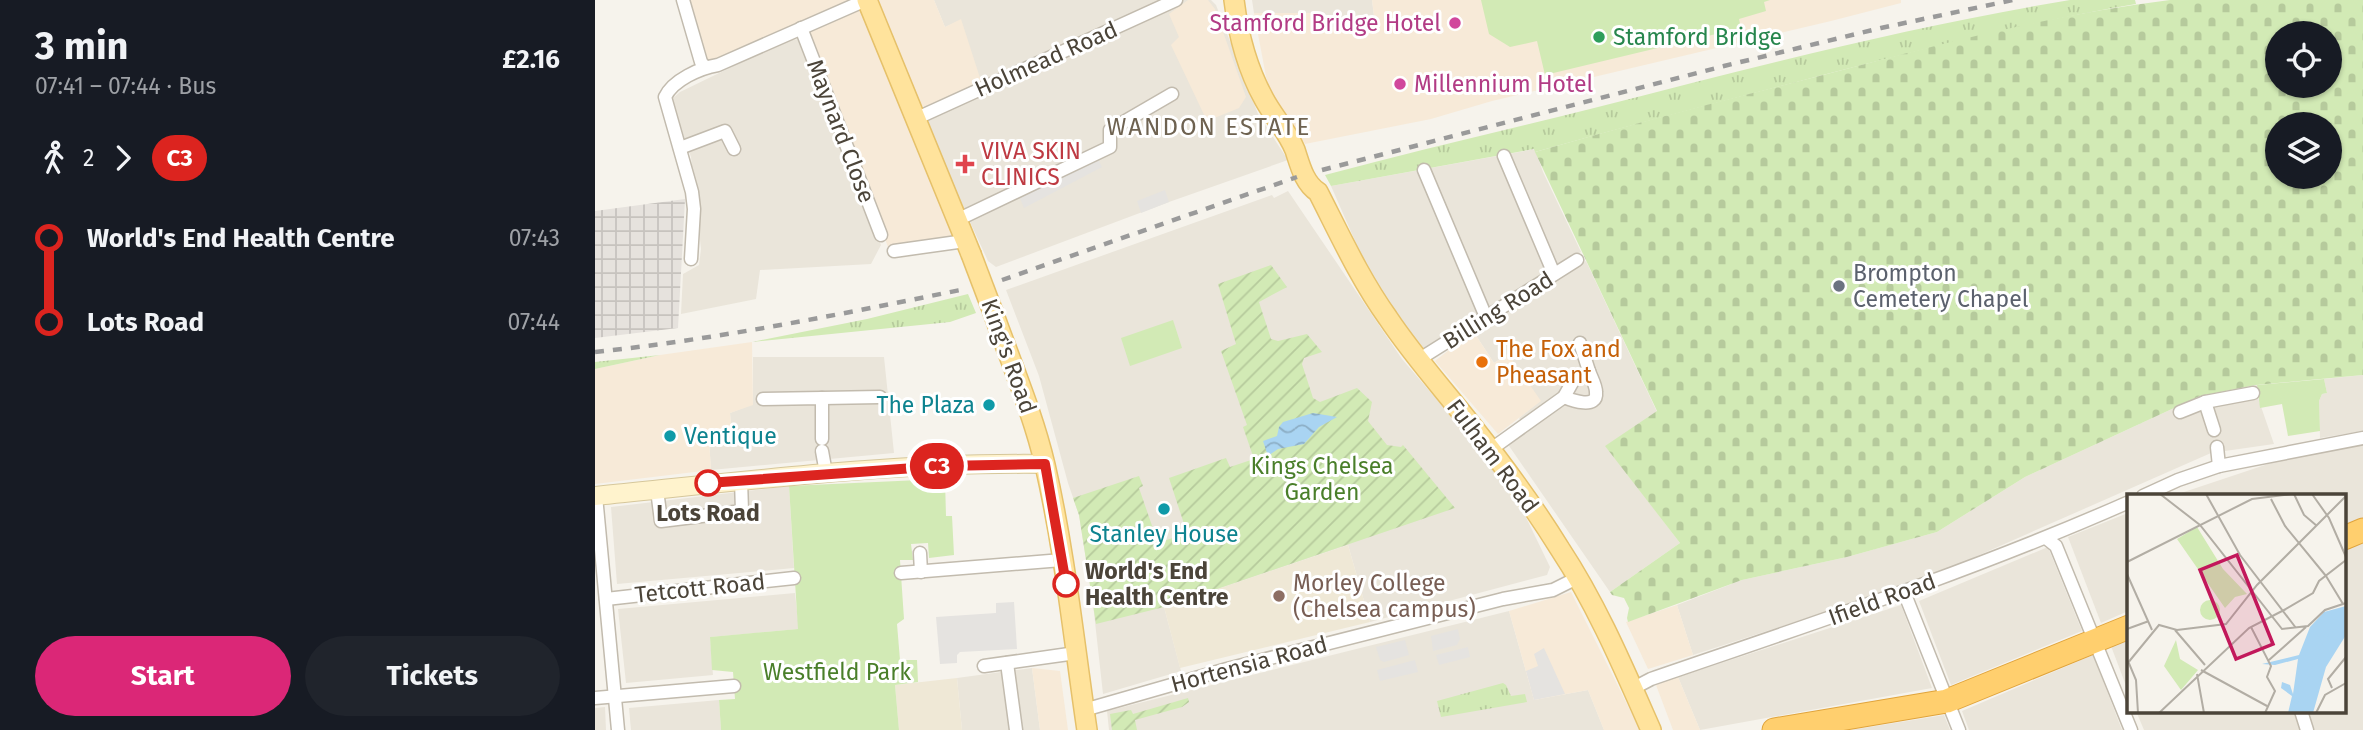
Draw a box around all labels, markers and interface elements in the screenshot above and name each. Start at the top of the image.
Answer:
place label: Stamford Bridge Hotel [1210,9,1441,37]
street label: Holmead Road [970,15,1122,103]
marker: Stamford Bridge Hotel [1447,15,1463,31]
map controls [2265,21,2342,189]
button: locate [2265,21,2342,98]
text: 3 min [35,23,129,69]
place label: Stamford Bridge [1613,23,1782,51]
marker: Stamford Bridge [1591,29,1607,45]
text: £2.16 [502,44,560,75]
street label: Maynard Close [801,55,881,207]
place label: Millennium Hotel [1414,70,1593,98]
text: 07:41 – 07:44 · Bus [35,72,216,100]
marker: Millennium Hotel [1392,76,1408,92]
button: layers [2265,112,2342,189]
district label: WANDON ESTATE [1107,113,1311,141]
place label: VIVA SKIN CLINICS [981,137,1081,191]
icon: walk [35,139,73,177]
icon: forward [104,139,142,177]
text: 2 [83,144,94,172]
text: C3 [166,144,193,172]
marker: VIVA SKIN CLINICS [955,154,975,174]
text: World's End Health Centre [87,223,395,254]
text: 07:43 [509,224,560,252]
place label: Brompton Cemetery Chapel [1853,259,2029,313]
street label: Billing Road [1438,265,1558,355]
marker: Brompton Cemetery Chapel [1831,278,1847,294]
street label: King's Road [975,295,1043,417]
text: Lots Road [87,307,204,338]
text: 07:44 [508,308,560,336]
place label: The Fox and Pheasant [1496,335,1621,389]
marker: The Fox and Pheasant [1474,354,1490,370]
place label: The Plaza [877,391,975,419]
street label: Fulham Road [1441,394,1545,518]
marker: The Plaza [981,397,997,413]
place label: Ventique [684,422,777,450]
marker: Ventique [662,428,678,444]
line badge: C3 [905,443,969,489]
text: C3 [924,452,950,480]
park label: Kings Chelsea Garden [1250,452,1394,506]
marker: Lots Road [695,470,721,496]
inset map [2127,494,2345,712]
place label: Lots Road [656,499,760,527]
marker: Stanley House [1156,501,1172,517]
place label: Stanley House [1090,520,1238,548]
place label: World's End Health Centre [1085,557,1229,611]
street label: Tetcott Road [633,567,767,609]
street label: Ifield Road [1825,567,1939,631]
place label: Morley College (Chelsea campus) [1293,569,1476,623]
marker: World's End Health Centre [1053,571,1079,597]
marker: Morley College (Chelsea campus) [1271,588,1287,604]
street label: Hortensia Road [1168,630,1330,698]
button: Start [35,636,291,716]
button: Tickets [305,636,560,716]
park label: Westfield Park [763,658,911,686]

